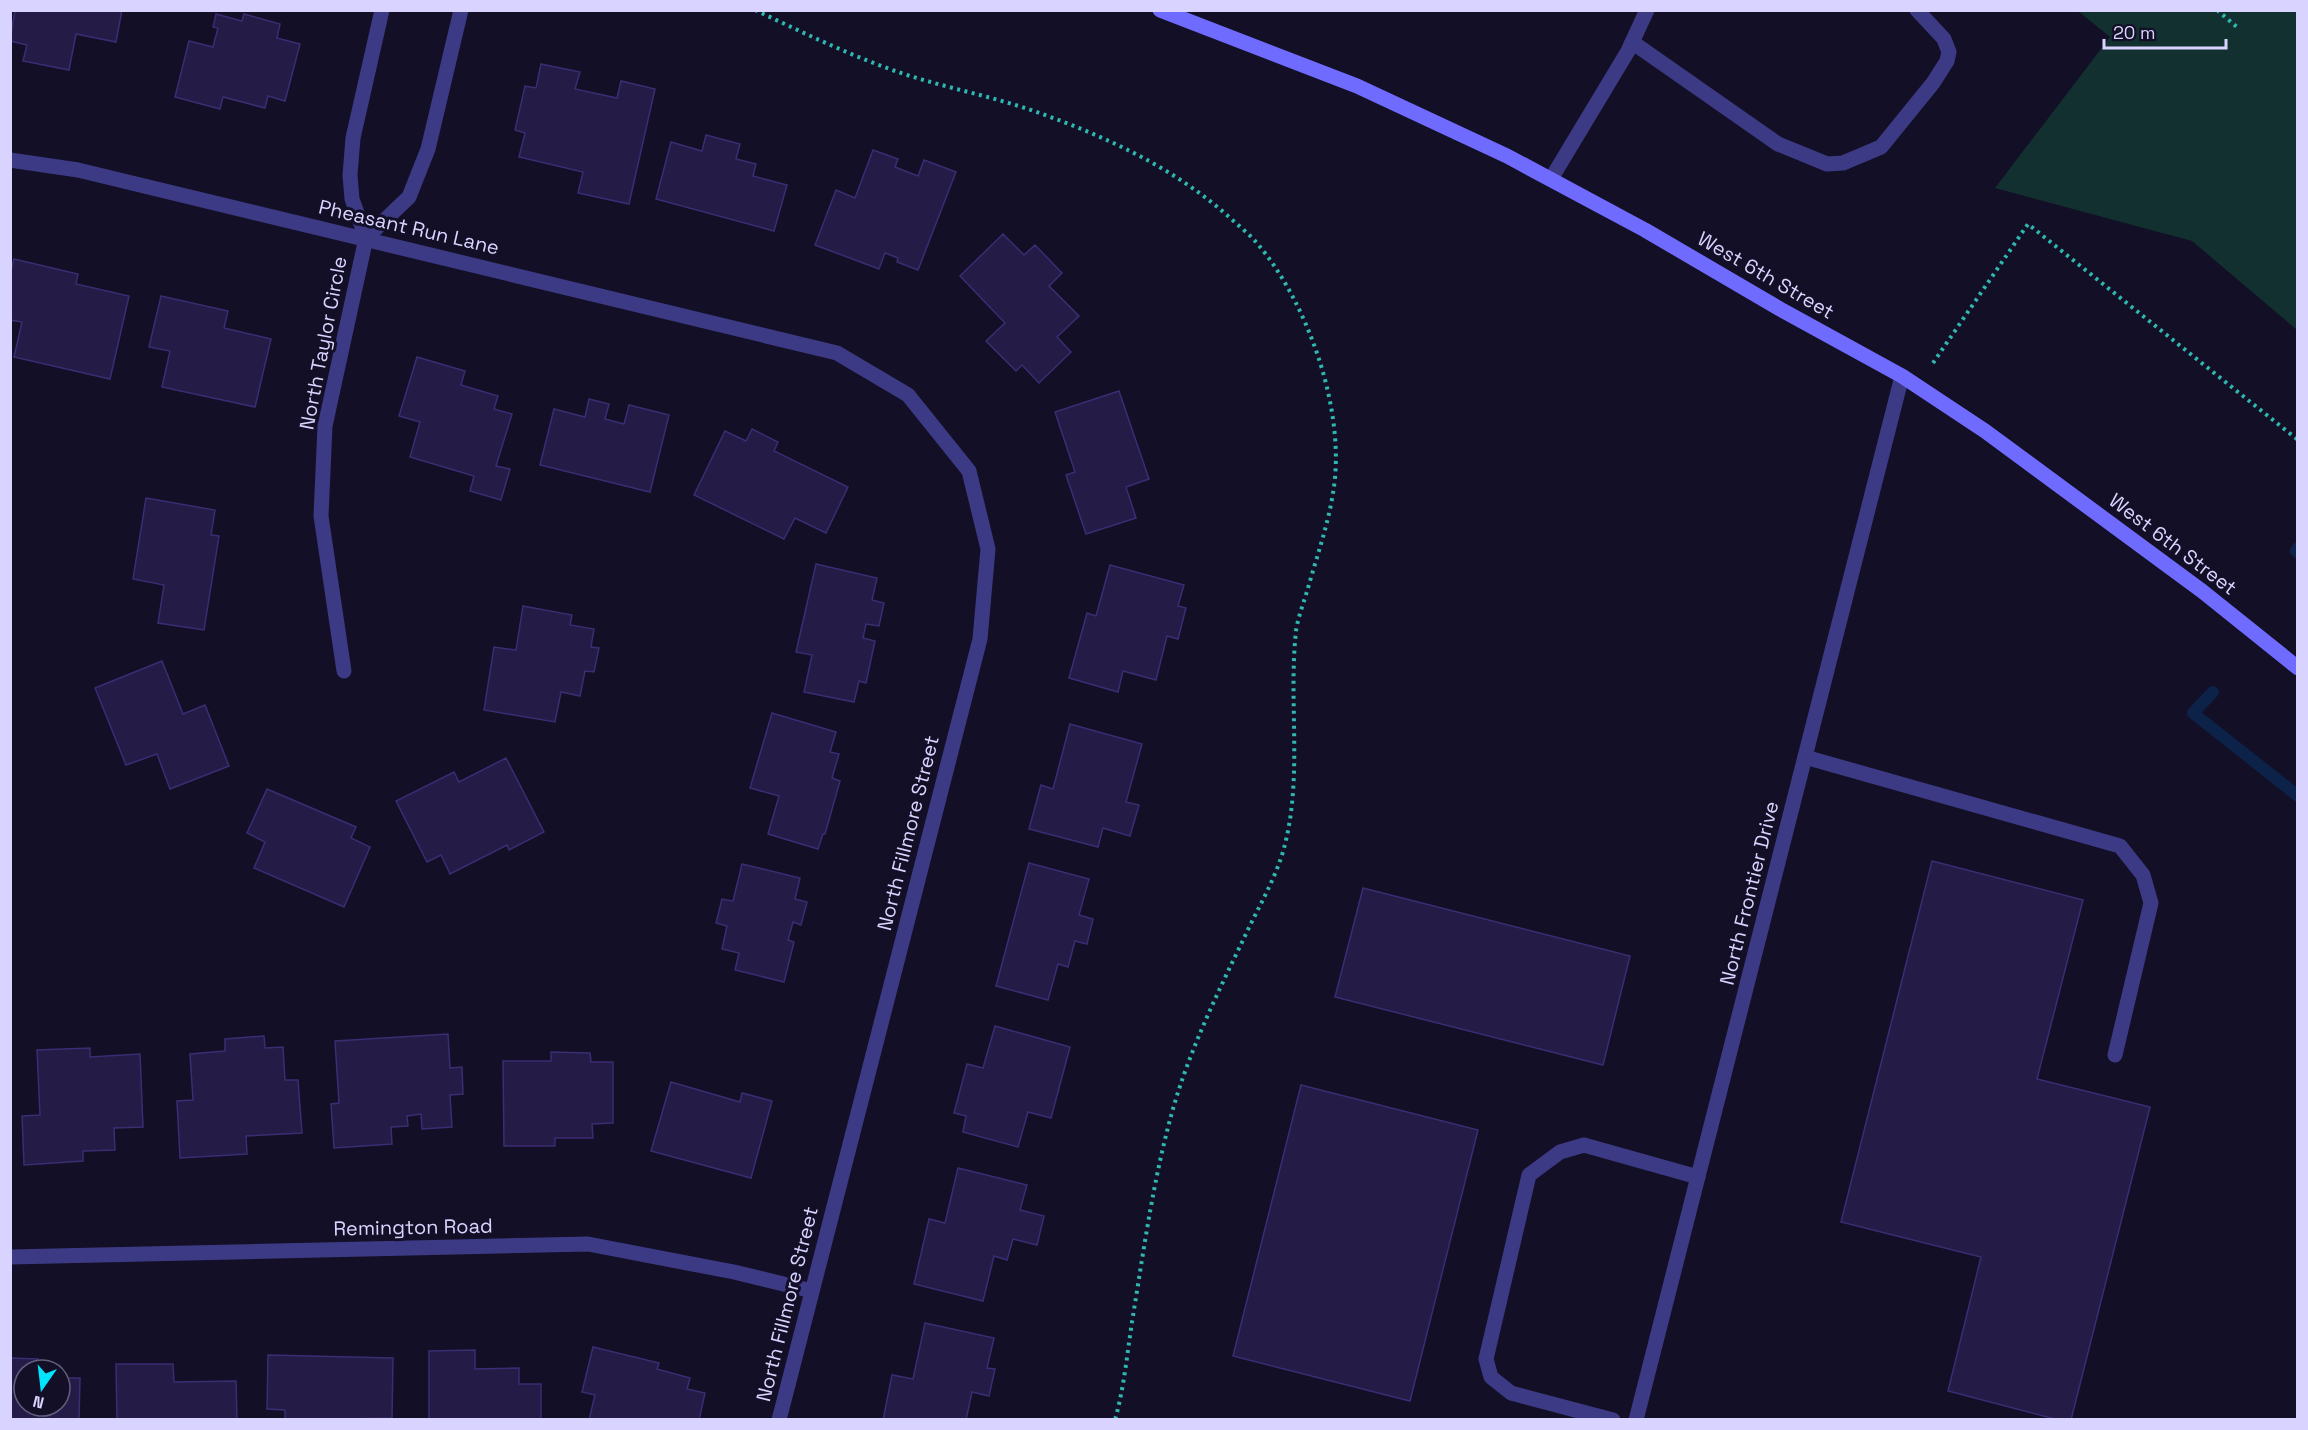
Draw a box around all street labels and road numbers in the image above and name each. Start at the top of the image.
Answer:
street label: Pheasant Run Lane [316,194,502,260]
street label: West 6th Street [1693,225,1839,325]
street label: North Taylor Circle [293,254,353,432]
street label: West 6th Street [2104,487,2242,601]
street label: North Fillmore Street [871,733,945,933]
street label: North Frontier Drive [1714,798,1784,988]
street label: North Fillmore Street [750,1204,824,1404]
street label: Remington Road [333,1213,493,1241]

